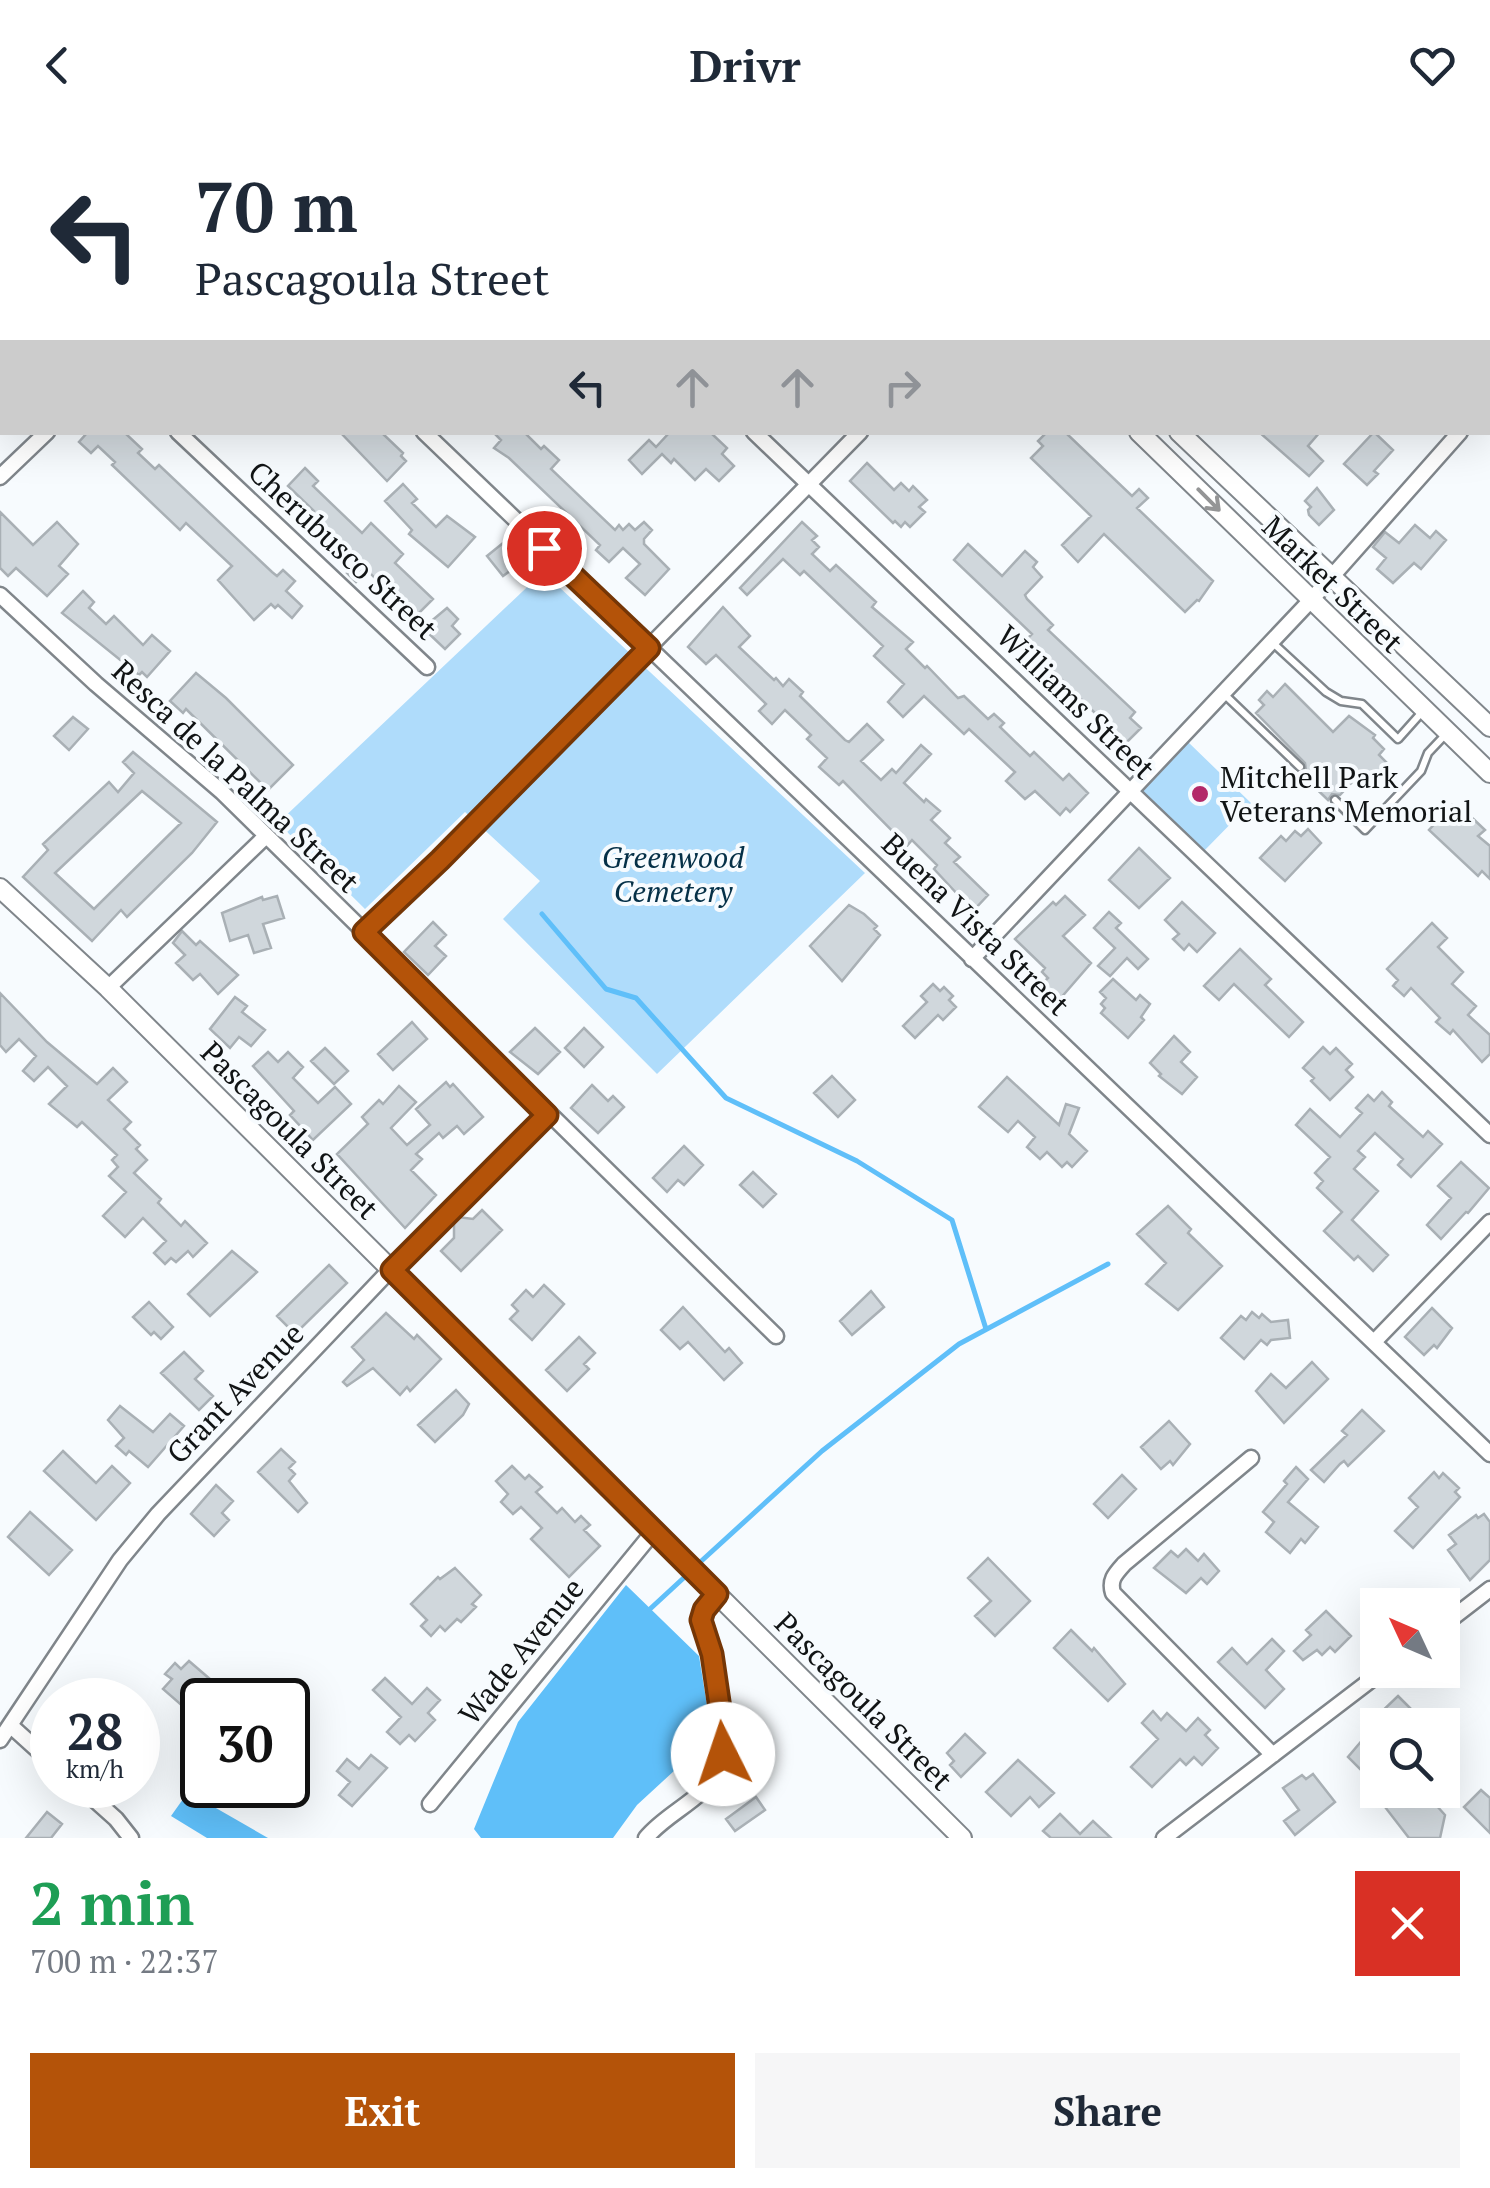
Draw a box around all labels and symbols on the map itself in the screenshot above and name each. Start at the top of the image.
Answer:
street label: Cherubusco Street [240,452,446,648]
one-way arrow [1197,488,1221,512]
pin [502,506,587,591]
street label: Market Street [1254,507,1412,661]
street label: Williams Street [988,616,1164,788]
street label: Resca de la Palma Street [104,651,368,901]
place label: Mitchell Park Veterans Memorial [1220,757,1472,831]
marker: Mitchell Park Veterans Memorial [1189,783,1211,805]
street label: Buena Vista Street [874,824,1078,1024]
park label: Greenwood Cemetery [602,837,745,911]
street label: Pascagoula Street [192,1032,388,1228]
street label: Grant Avenue [158,1314,312,1472]
street label: Wade Avenue [449,1569,593,1733]
north arrow [1360,1588,1460,1688]
street label: Pascagoula Street [766,1603,962,1799]
speed limit sign: 30 [180,1678,310,1808]
position arrow [671,1702,775,1806]

